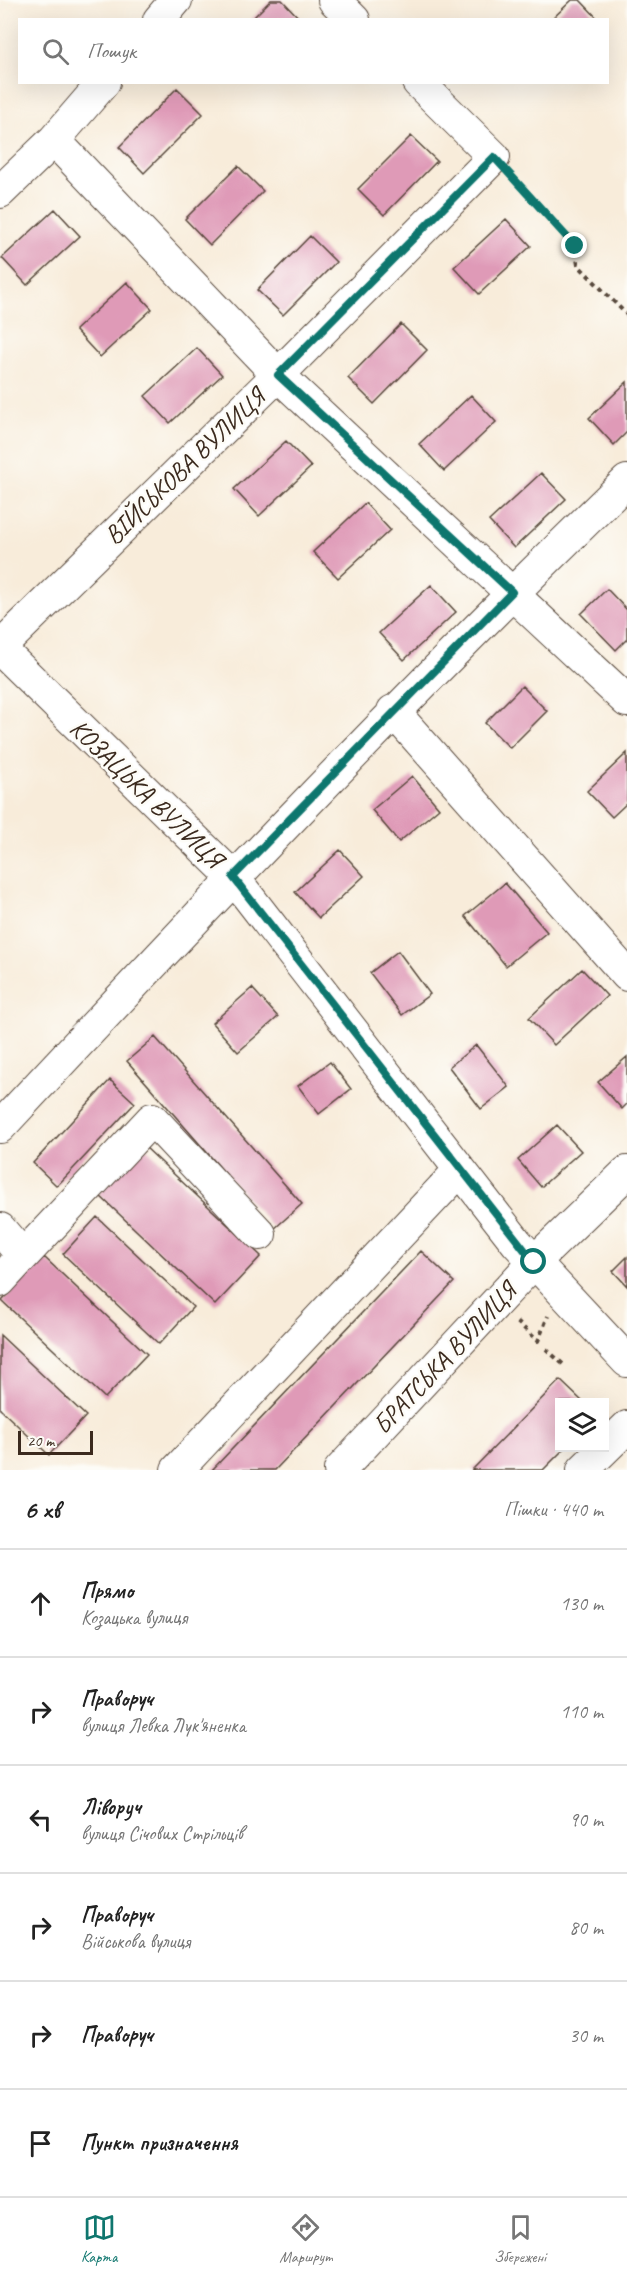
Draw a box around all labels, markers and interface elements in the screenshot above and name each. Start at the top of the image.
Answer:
search box [18,18,609,84]
icon: search [39,35,72,68]
text: Пошук [87,37,136,65]
route end [561,232,587,258]
street label: ВІЙСЬКОВА ВУЛИЦЯ [97,379,274,551]
street label: КОЗАЦЬКА ВУЛИЦЯ [63,712,233,878]
route start [520,1248,546,1274]
street label: БРАТСЬКА ВУЛИЦЯ [366,1273,526,1441]
map controls [555,1398,609,1452]
button: layers [555,1398,609,1452]
scale bar [18,1428,93,1456]
text: 20 m [27,1431,54,1451]
text: 6 хв [24,1493,60,1526]
text: Пішки · 440 m [504,1497,603,1522]
text: Прямо [81,1577,133,1605]
icon: ahead [24,1587,57,1620]
text: 130 m [560,1591,603,1616]
text: Козацька вулиця [81,1605,187,1630]
text: Праворуч [81,1685,153,1713]
icon: right [24,1695,57,1728]
text: 110 m [560,1699,603,1724]
text: вулиця Левка Лук'яненка [81,1713,246,1738]
text: Ліворуч [81,1793,141,1821]
icon: left [24,1803,57,1836]
text: 90 m [569,1807,603,1832]
text: вулиця Січових Стрільців [81,1821,243,1846]
text: Праворуч [81,1901,153,1929]
icon: right [24,1911,57,1944]
text: 80 m [569,1915,603,1940]
text: Військова вулиця [81,1929,190,1954]
icon: right [24,2019,57,2052]
text: Праворуч [81,2021,153,2049]
text: 30 m [569,2023,603,2048]
icon: arrive [24,2127,57,2160]
text: Пункт призначення [81,2129,238,2157]
tab: Карта [81,2211,117,2267]
tab: Маршрут [279,2211,332,2267]
tab: Збережені [494,2211,546,2267]

